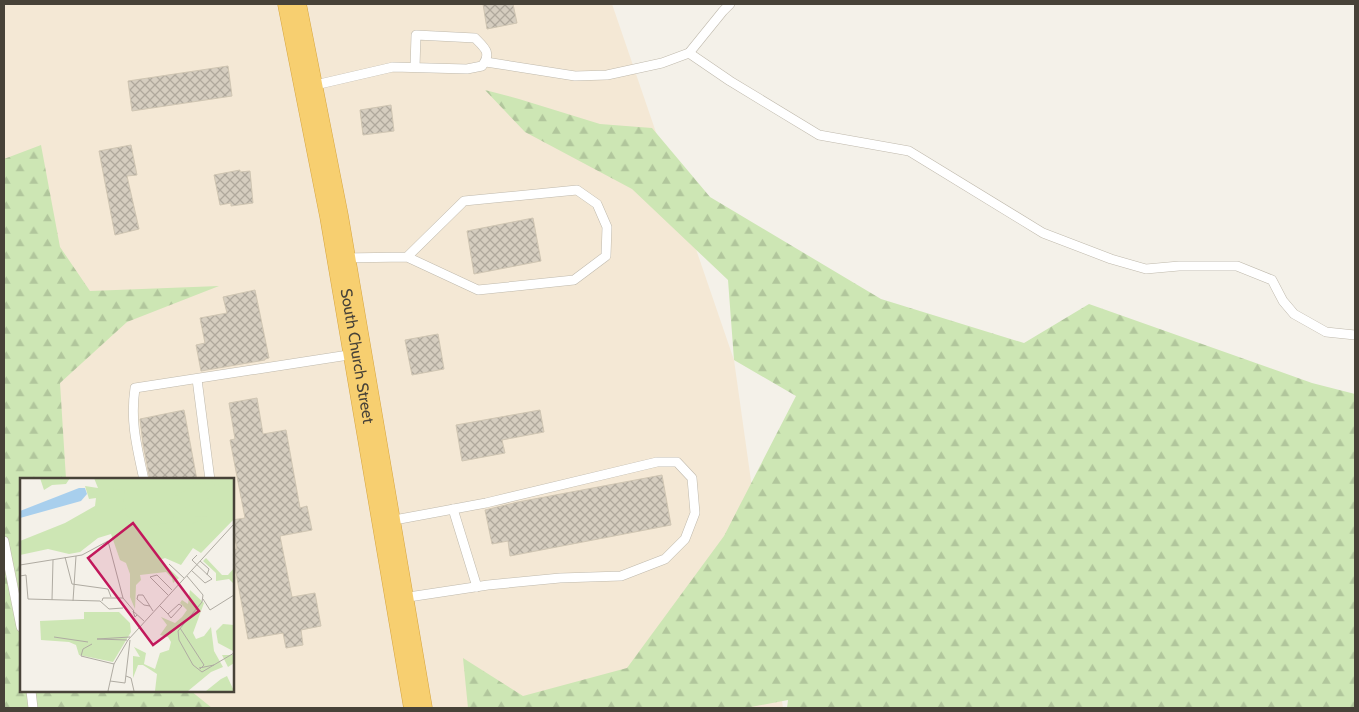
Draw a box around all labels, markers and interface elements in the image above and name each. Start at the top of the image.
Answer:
street label: South Church Street [337,287,379,425]
inset map [20,478,234,692]

